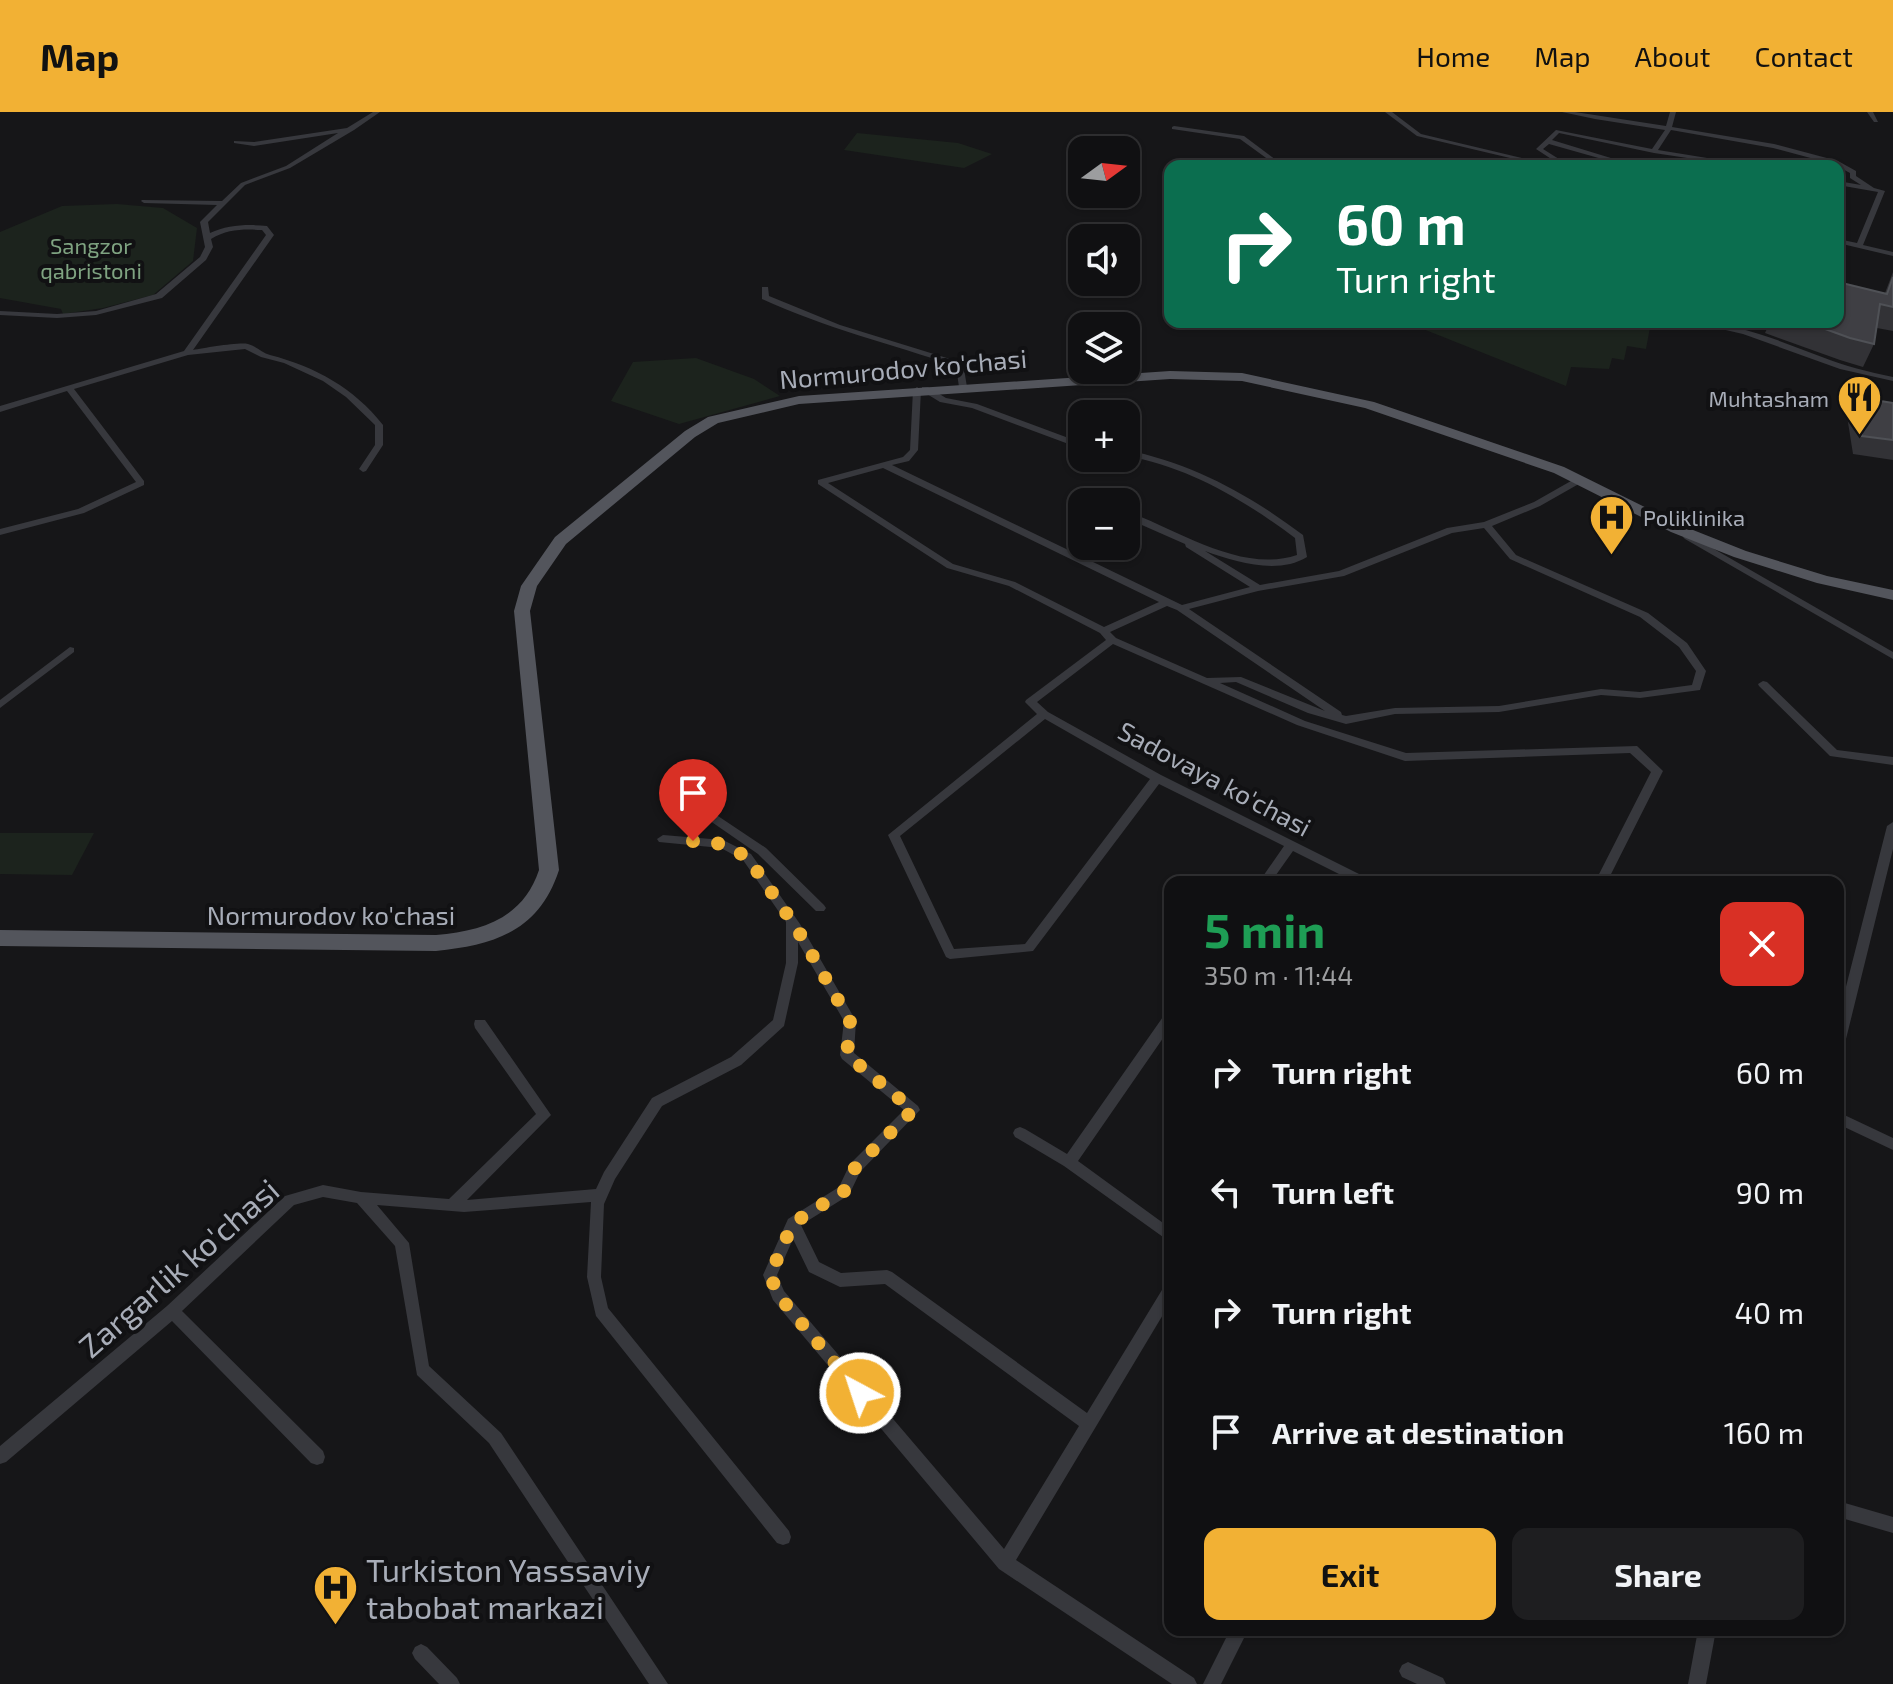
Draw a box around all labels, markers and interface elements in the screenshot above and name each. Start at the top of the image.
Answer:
text: Map [40,33,119,79]
text: Home [1416,39,1490,73]
text: Map [1534,39,1591,73]
text: About [1635,39,1710,73]
text: Contact [1754,39,1853,73]
north arrow [1068,136,1140,208]
map controls [1068,136,1140,560]
text: 60 m [1336,189,1466,256]
icon: right [1204,192,1308,296]
button: sound [1068,224,1140,296]
park label: Sangzor qabristoni [40,232,142,283]
text: Turn right [1336,257,1496,300]
button: layers [1068,312,1140,384]
street label: Normurodov ko'chasi [778,342,1028,394]
restaurant icon: Muhtasham [1836,374,1884,437]
place label: Muhtasham [1709,385,1829,411]
button: + [1068,400,1140,472]
button: − [1068,488,1140,560]
hospital icon: Poliklinika [1588,493,1636,556]
place label: Poliklinika [1643,504,1745,530]
street label: Sadovaya ko'chasi [1113,714,1317,842]
pin [659,759,727,841]
icon: arrive [671,771,715,815]
street label: Normurodov ko'chasi [207,899,455,930]
text: 5 min [1204,900,1325,958]
button: close [1720,902,1804,986]
text: 350 m · 11:44 [1204,959,1353,990]
icon: right [1204,1050,1248,1094]
text: Turn right [1272,1054,1412,1090]
text: 60 m [1736,1054,1804,1090]
street label: Zargarlik ko'chasi [70,1170,286,1364]
icon: left [1204,1170,1248,1214]
text: Turn left [1272,1174,1394,1210]
text: 90 m [1736,1174,1804,1210]
icon: right [1204,1290,1248,1334]
text: Turn right [1272,1294,1412,1330]
text: 40 m [1734,1294,1804,1330]
position arrow [818,1351,902,1435]
icon: arrive [1204,1410,1248,1454]
text: Arrive at destination [1272,1414,1564,1450]
text: 160 m [1724,1414,1804,1450]
button: Exit [1204,1528,1496,1620]
button: Share [1512,1528,1804,1620]
place label: Turkiston Yasssaviy tabobat markazi [366,1550,651,1625]
hospital icon: Turkiston Yasssaviy tabobat markazi [311,1563,359,1626]

